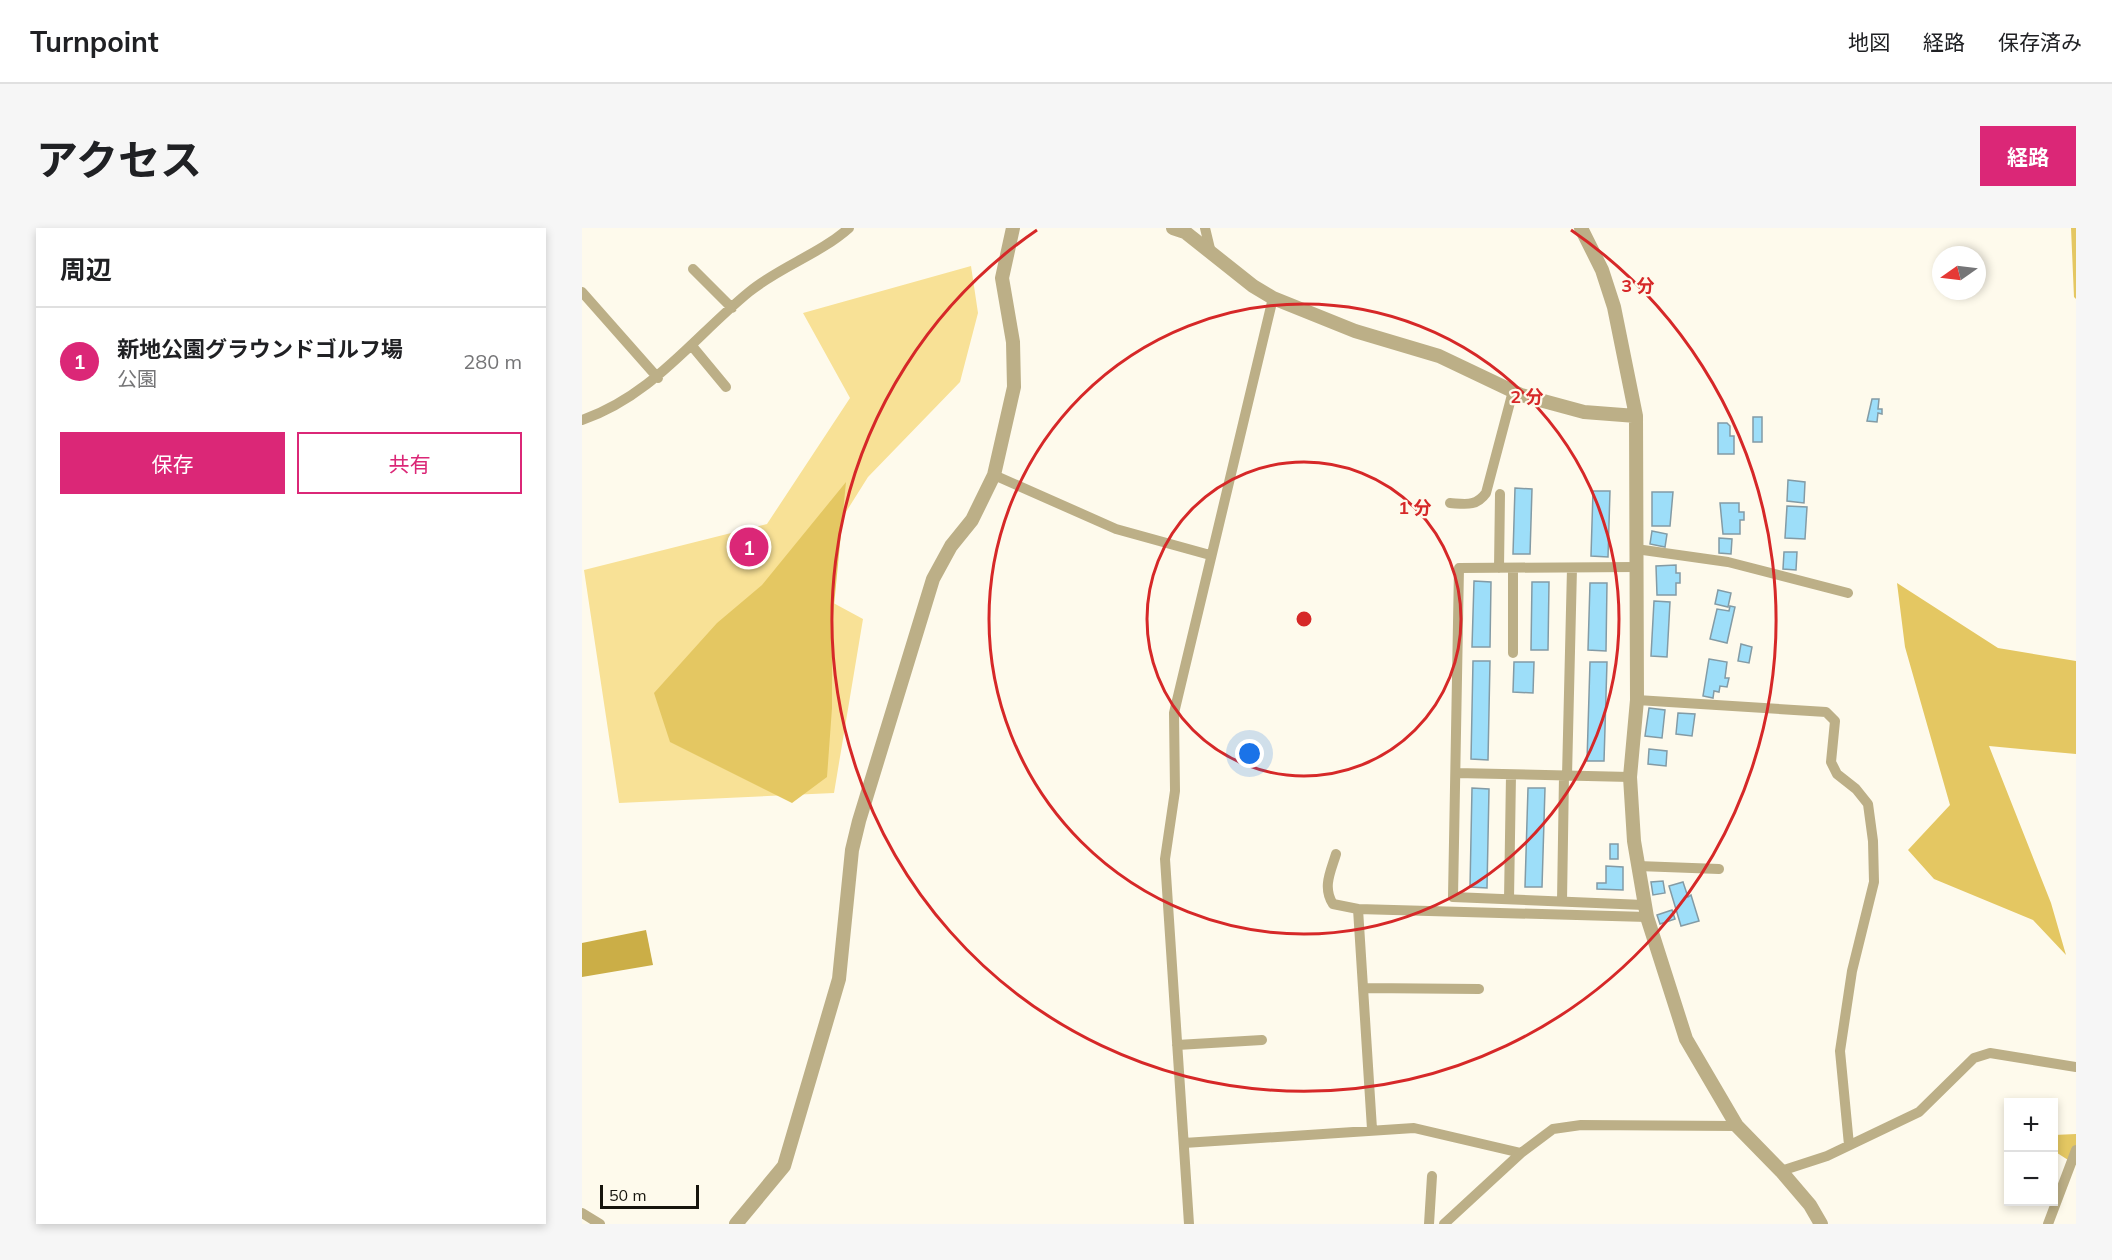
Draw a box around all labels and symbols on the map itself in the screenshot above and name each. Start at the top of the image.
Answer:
north arrow [1932,246,1986,300]
text: 3 分 [1621,274,1655,297]
text: 2 分 [1510,385,1544,408]
text: 1 分 [1398,496,1432,519]
pin: 1 [730,524,768,570]
centre of rings [1294,609,1314,629]
your location [1235,739,1264,768]
scale bar [600,1182,699,1210]

